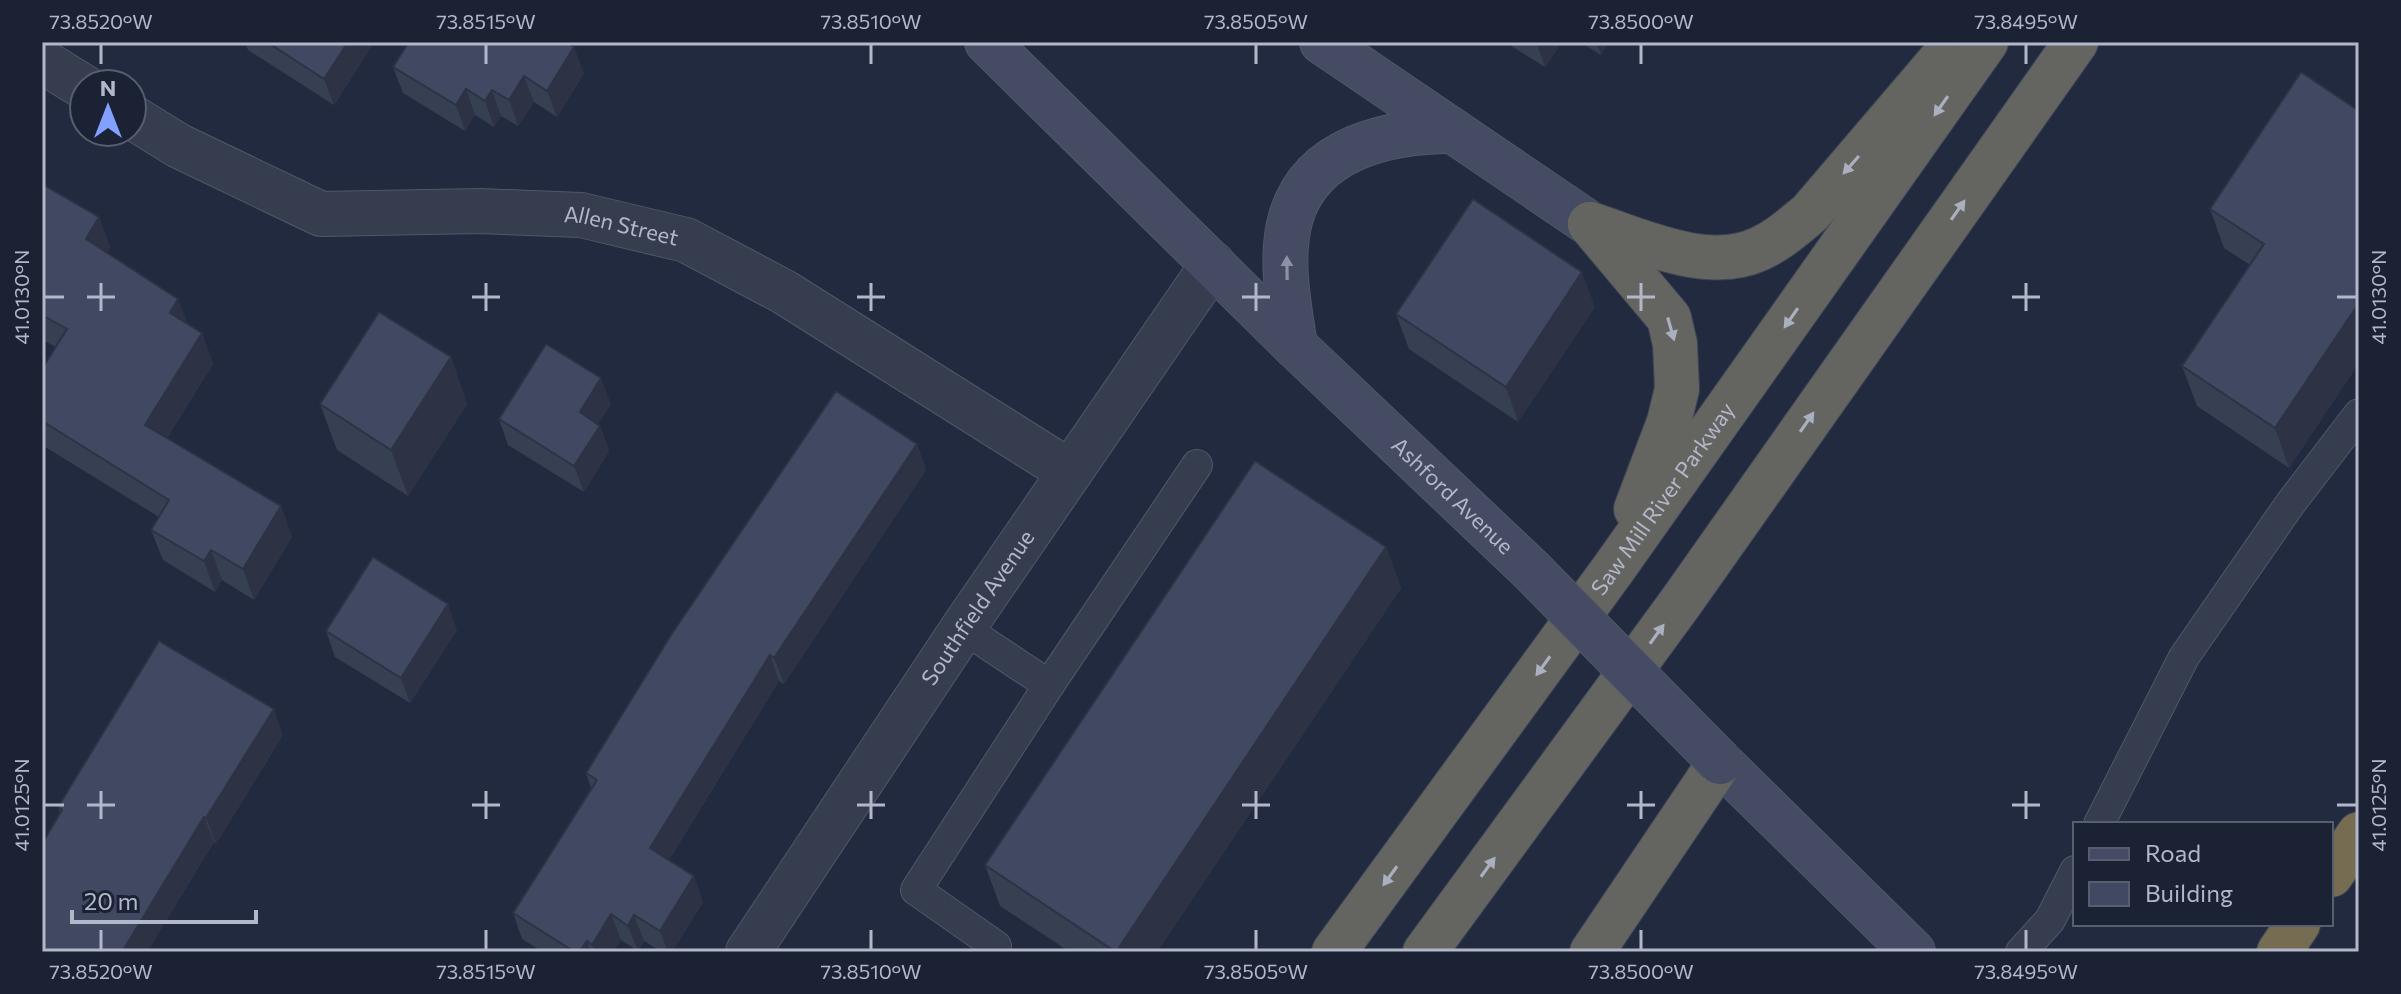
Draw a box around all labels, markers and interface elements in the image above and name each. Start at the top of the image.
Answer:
text: 73.8520°W [49,9,153,33]
text: 73.8515°W [436,9,536,33]
text: 73.8510°W [821,9,922,33]
text: 73.8505°W [1204,9,1308,33]
text: 73.8500°W [1588,9,1694,33]
text: 73.8495°W [1974,9,2078,33]
north arrow [68,68,148,148]
text: N [100,74,116,101]
one-way arrow [1934,95,1949,116]
one-way arrow [1843,155,1860,175]
one-way arrow [1950,199,1965,220]
street label: Allen Street [563,200,681,251]
text: 41.0130°N [9,250,33,344]
text: 41.0130°N [2366,250,2390,344]
one-way arrow [1280,255,1293,280]
one-way arrow [1784,307,1799,328]
one-way arrow [1665,317,1678,341]
street label: Saw Mill River Parkway [1585,397,1740,600]
one-way arrow [1799,411,1814,432]
street label: Ashford Avenue [1386,431,1519,559]
street label: Southfield Avenue [915,524,1039,690]
one-way arrow [1649,624,1665,644]
one-way arrow [1536,656,1551,677]
text: 41.0125°N [9,758,33,852]
text: 41.0125°N [2366,758,2390,852]
legend [2073,822,2333,926]
text: Road [2145,838,2201,867]
one-way arrow [1479,856,1495,877]
one-way arrow [1382,866,1398,887]
scale bar [72,874,256,924]
text: Building [2145,878,2233,907]
text: 20 m [84,886,138,915]
text: 73.8520°W [49,959,153,983]
text: 73.8515°W [436,959,536,983]
text: 73.8510°W [821,959,922,983]
text: 73.8505°W [1204,959,1308,983]
text: 73.8500°W [1588,959,1694,983]
text: 73.8495°W [1974,959,2078,983]

